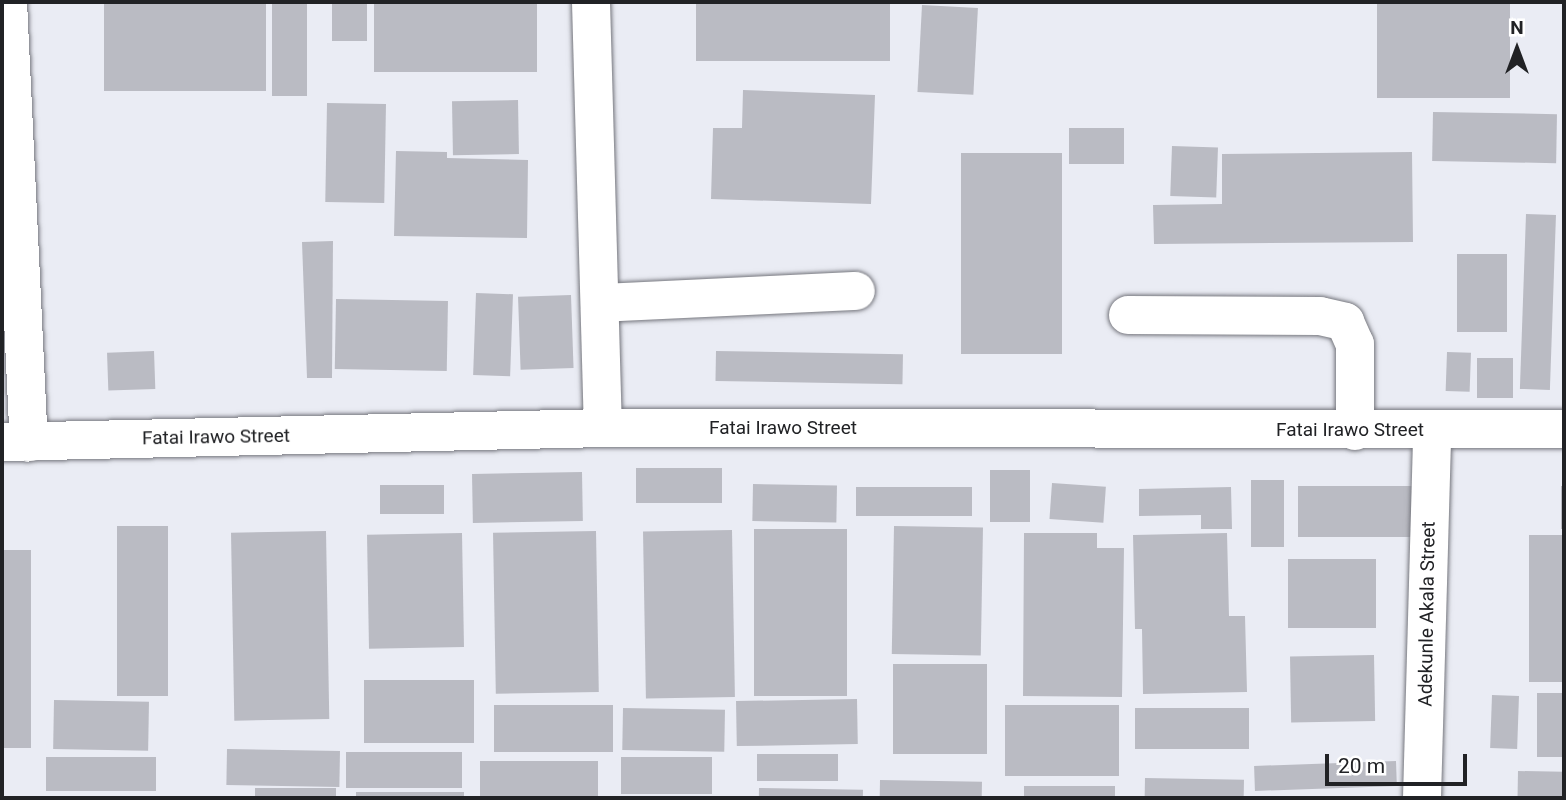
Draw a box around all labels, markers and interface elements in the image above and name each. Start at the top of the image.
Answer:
north arrow [1482,14,1552,84]
text: N [1510,16,1524,39]
street label: Fatai Irawo Street [709,417,857,439]
street label: Fatai Irawo Street [1276,419,1424,441]
street label: Fatai Irawo Street [142,424,290,450]
street label: Adekunle Akala Street [1414,521,1440,707]
scale bar [1328,740,1470,784]
text: 20 m [1338,754,1385,778]

